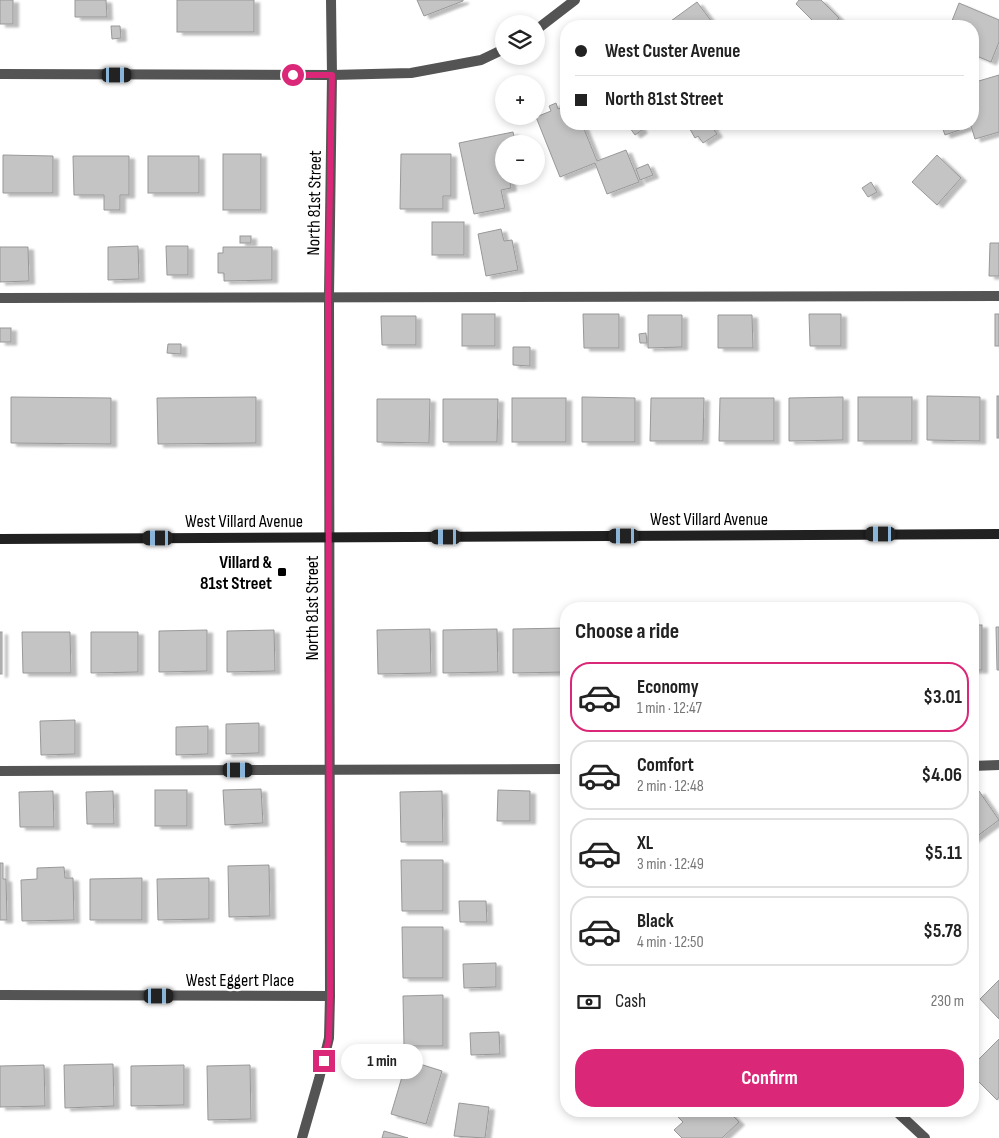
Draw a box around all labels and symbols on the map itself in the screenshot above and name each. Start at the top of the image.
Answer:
route start [282,64,304,86]
car [102,68,132,83]
street label: North 81st Street [303,150,326,256]
street label: West Villard Avenue [650,509,768,530]
street label: West Villard Avenue [185,511,303,532]
car [866,527,896,542]
car [609,529,639,544]
car [431,530,461,545]
car [143,531,173,546]
place label: Villard & 81st Street [200,552,272,594]
street label: North 81st Street [302,555,323,661]
marker: Villard & 81st Street [276,566,288,578]
car [223,763,253,778]
street label: West Eggert Place [186,970,294,991]
car [144,989,174,1004]
callout: 1 min [342,1044,424,1078]
route end [313,1050,335,1072]

